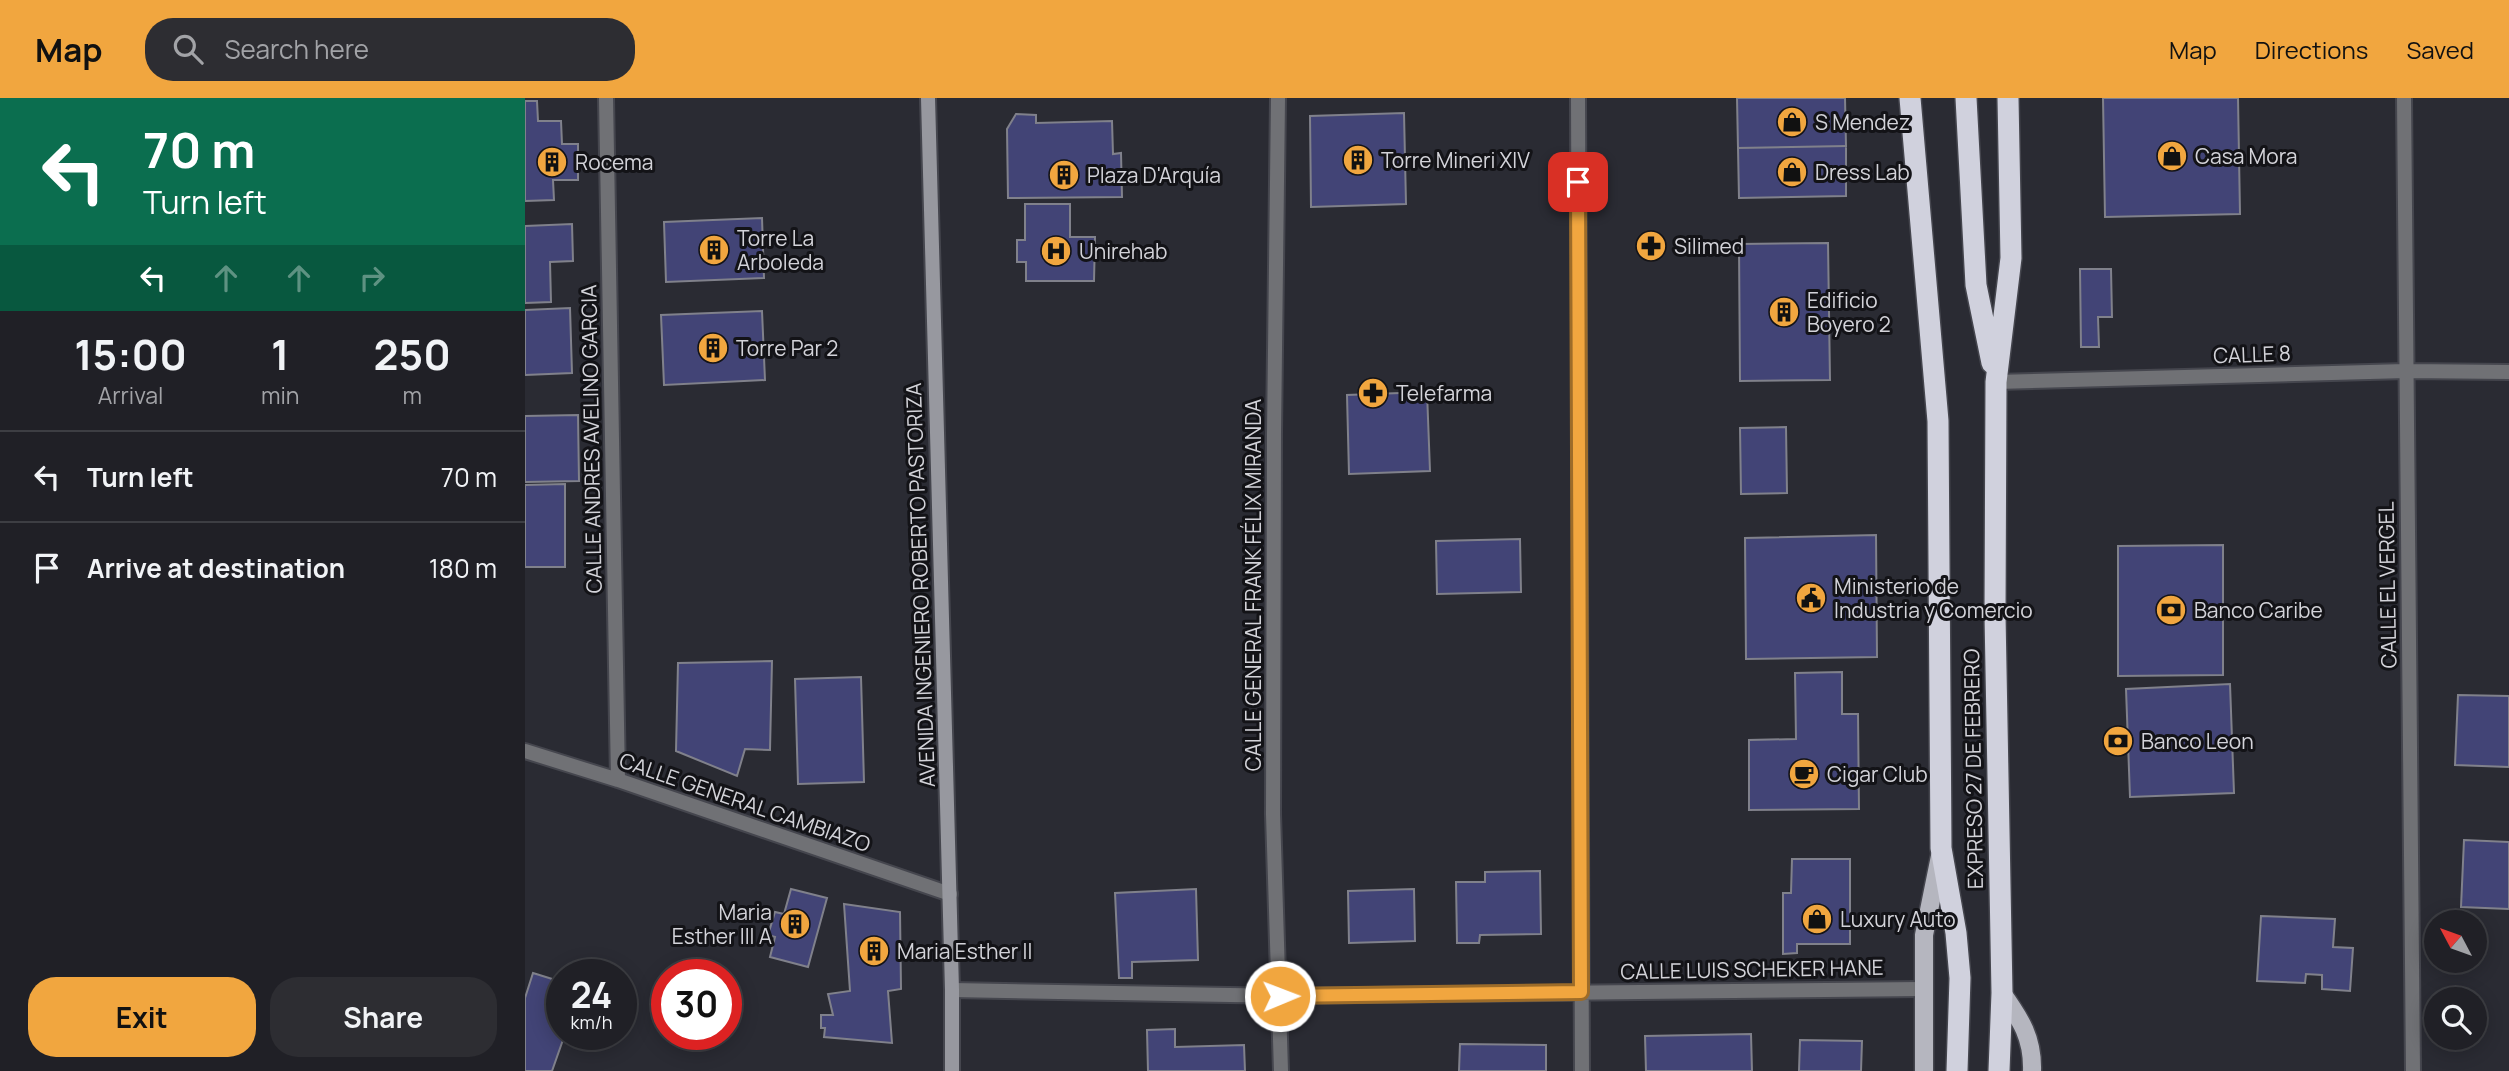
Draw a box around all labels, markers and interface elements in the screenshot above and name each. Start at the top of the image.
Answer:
search box [145,18,635,81]
text: Map [35,27,103,72]
icon: search [169,30,207,68]
text: Search here [225,31,369,67]
text: Map [2169,33,2217,66]
text: Directions [2255,33,2368,66]
text: Saved [2406,33,2474,66]
shop icon: S Mendez [1775,105,1809,139]
place label: S Mendez [1815,108,1910,136]
text: 70 m [143,116,255,183]
icon: left [28,126,119,217]
shop icon: Casa Mora [2155,139,2189,173]
place label: Casa Mora [2195,142,2297,170]
building icon: Torre Mineri XIV [1341,143,1375,177]
building icon: Rocema [535,145,569,179]
place label: Torre Mineri XIV [1381,146,1530,174]
place label: Rocema [575,148,653,176]
pin [1548,152,1608,212]
shop icon: Dress Lab [1775,155,1809,189]
building icon: Plaza D'Arquía [1047,158,1081,192]
place label: Dress Lab [1815,158,1910,186]
place label: Plaza D'Arquía [1087,161,1221,189]
icon: arrive [1559,163,1597,201]
text: Turn left [143,180,267,224]
place label: Torre La Arboleda [737,224,824,276]
pharmacy icon: Silimed [1634,229,1668,263]
place label: Silimed [1674,232,1744,260]
building icon: Torre La Arboleda [697,233,731,267]
hospital icon: Unirehab [1039,234,1073,268]
place label: Unirehab [1079,237,1167,265]
icon: left [134,259,172,297]
icon: ahead [207,259,245,297]
icon: ahead [280,259,318,297]
icon: right [353,259,391,297]
street label: CALLE ANDRES AVELINO GARCIA [574,284,608,594]
place label: Edificio Boyero 2 [1807,286,1891,338]
building icon: Edificio Boyero 2 [1767,295,1801,329]
text: 15:00 [74,325,187,383]
text: 1 [271,325,289,383]
text: 250 [374,325,451,383]
building icon: Torre Par 2 [696,331,730,365]
place label: Torre Par 2 [736,334,838,362]
street label: CALLE 8 [2213,339,2291,369]
pharmacy icon: Telefarma [1356,376,1390,410]
text: Arrival [98,379,163,411]
text: min [261,379,299,411]
text: m [402,379,422,411]
place label: Telefarma [1396,379,1492,407]
street label: AVENIDA INGENIERO ROBERTO PASTORIZA [899,382,941,788]
street label: CALLE GENERAL FRANK FÉLIX MIRANDA [1239,399,1267,771]
icon: left [28,458,66,496]
text: Turn left [87,459,194,495]
text: 70 m [441,459,497,495]
street label: CALLE EL VERGEL [2372,501,2402,669]
icon: arrive [28,549,66,587]
text: Arrive at destination [87,550,345,586]
text: 180 m [429,550,497,586]
place label: Ministerio de Industria y Comercio [1834,572,2033,624]
public building icon: Ministerio de Industria y Comercio [1794,581,1828,615]
bank icon: Banco Caribe [2154,593,2188,627]
place label: Banco Caribe [2194,596,2323,624]
street label: EXPRESO 27 DE FEBRERO [1957,649,1989,889]
bank icon: Banco Leon [2101,724,2135,758]
place label: Banco Leon [2141,727,2254,755]
street label: CALLE GENERAL CAMBIAZO [616,746,874,858]
cafe icon: Cigar Club [1787,757,1821,791]
place label: Cigar Club [1827,760,1928,788]
place label: Maria Esther III A [672,898,772,950]
shop icon: Luxury Auto [1800,902,1834,936]
place label: Luxury Auto [1840,905,1956,933]
building icon: Maria Esther III A [778,907,812,941]
north arrow [2424,910,2487,973]
map controls [2424,910,2487,1050]
building icon: Maria Esther II [857,934,891,968]
place label: Maria Esther II [897,937,1032,965]
street label: CALLE LUIS SCHEKER HANE [1620,953,1884,985]
speed limit sign: 30 [651,959,742,1050]
position arrow [1243,959,1317,1033]
text: 24 [571,971,612,1019]
button: Exit [28,977,256,1057]
button: Share [270,977,497,1057]
button: search [2424,987,2487,1050]
text: km/h [571,1010,612,1034]

